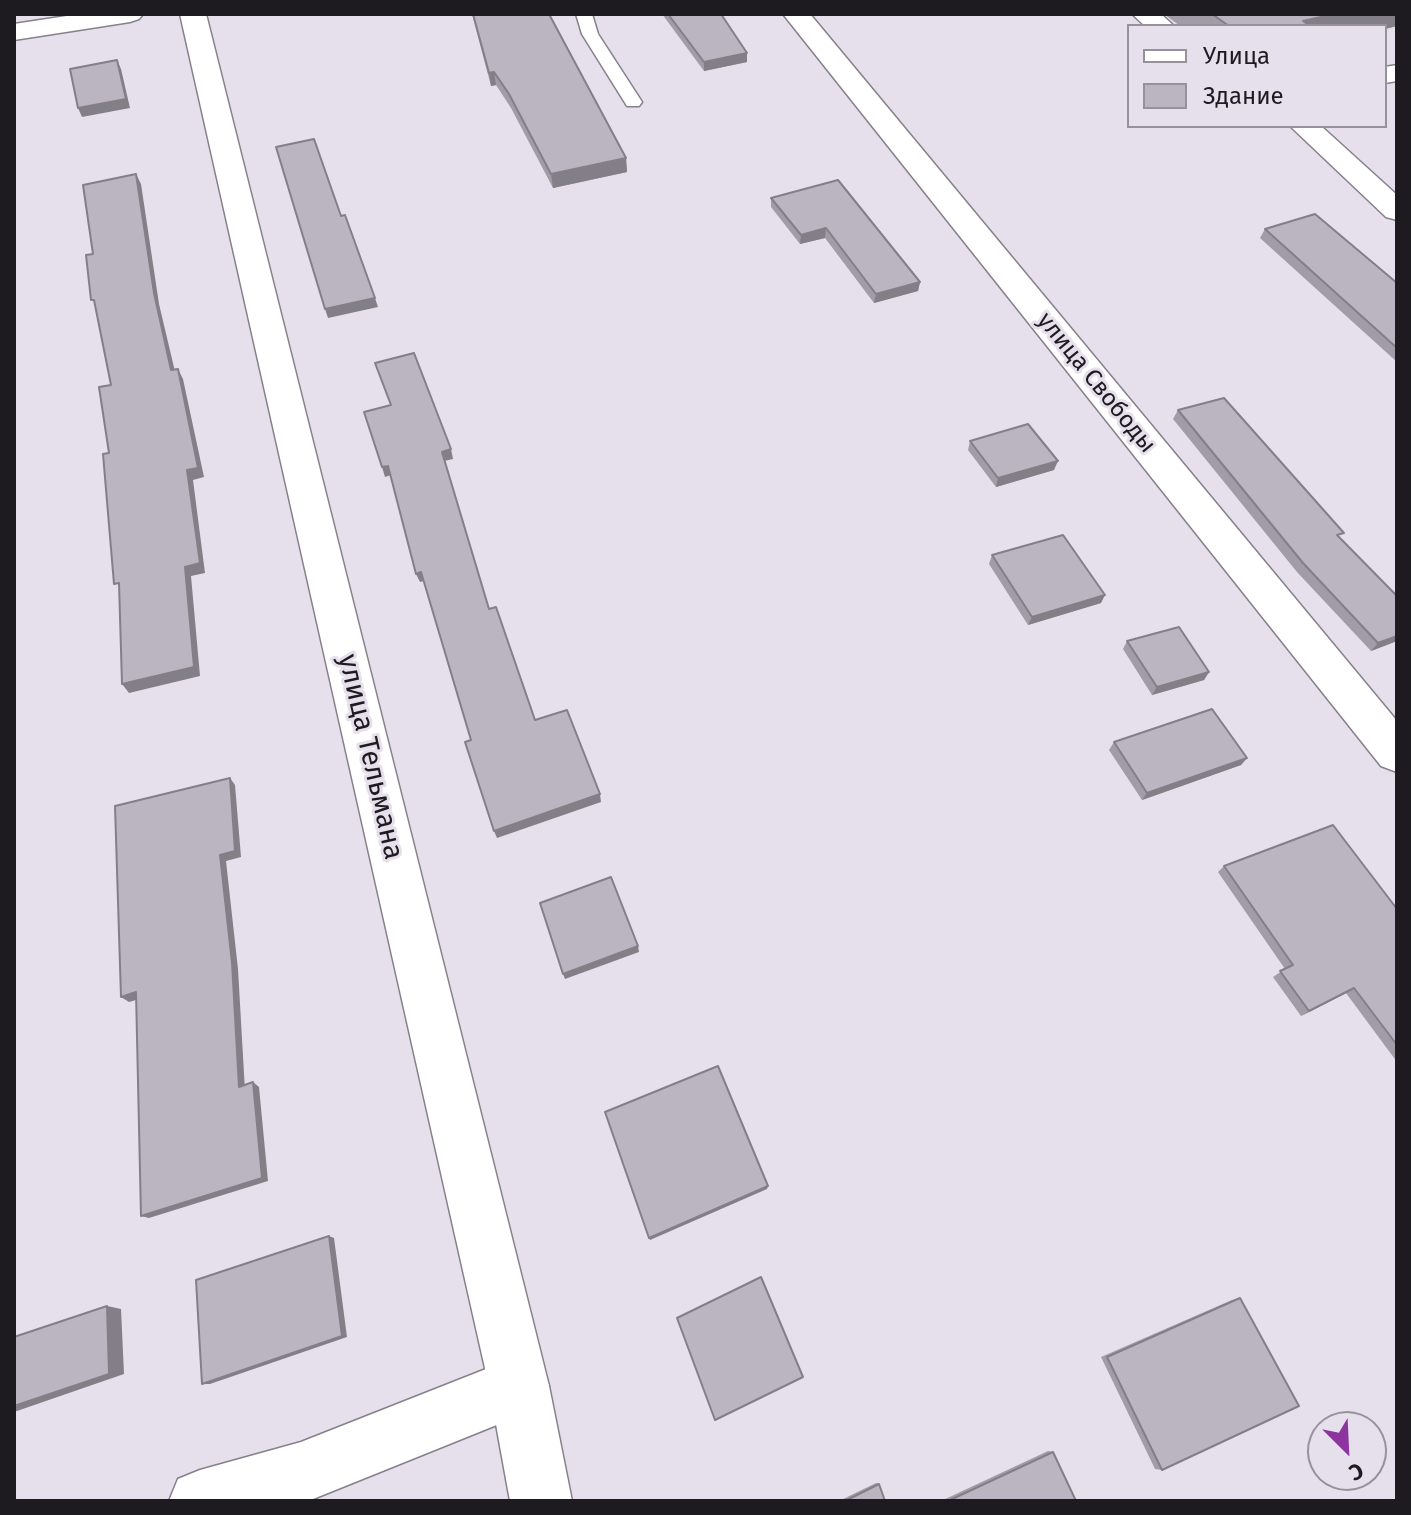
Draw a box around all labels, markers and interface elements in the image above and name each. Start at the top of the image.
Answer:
legend [1127,24,1387,128]
text: Улица [1203,42,1270,70]
text: Здание [1203,82,1284,110]
street label: улица Свободы [1031,307,1161,459]
street label: улица Тельмана [330,651,410,863]
north arrow [1307,1411,1387,1491]
text: С [1345,1457,1367,1486]

